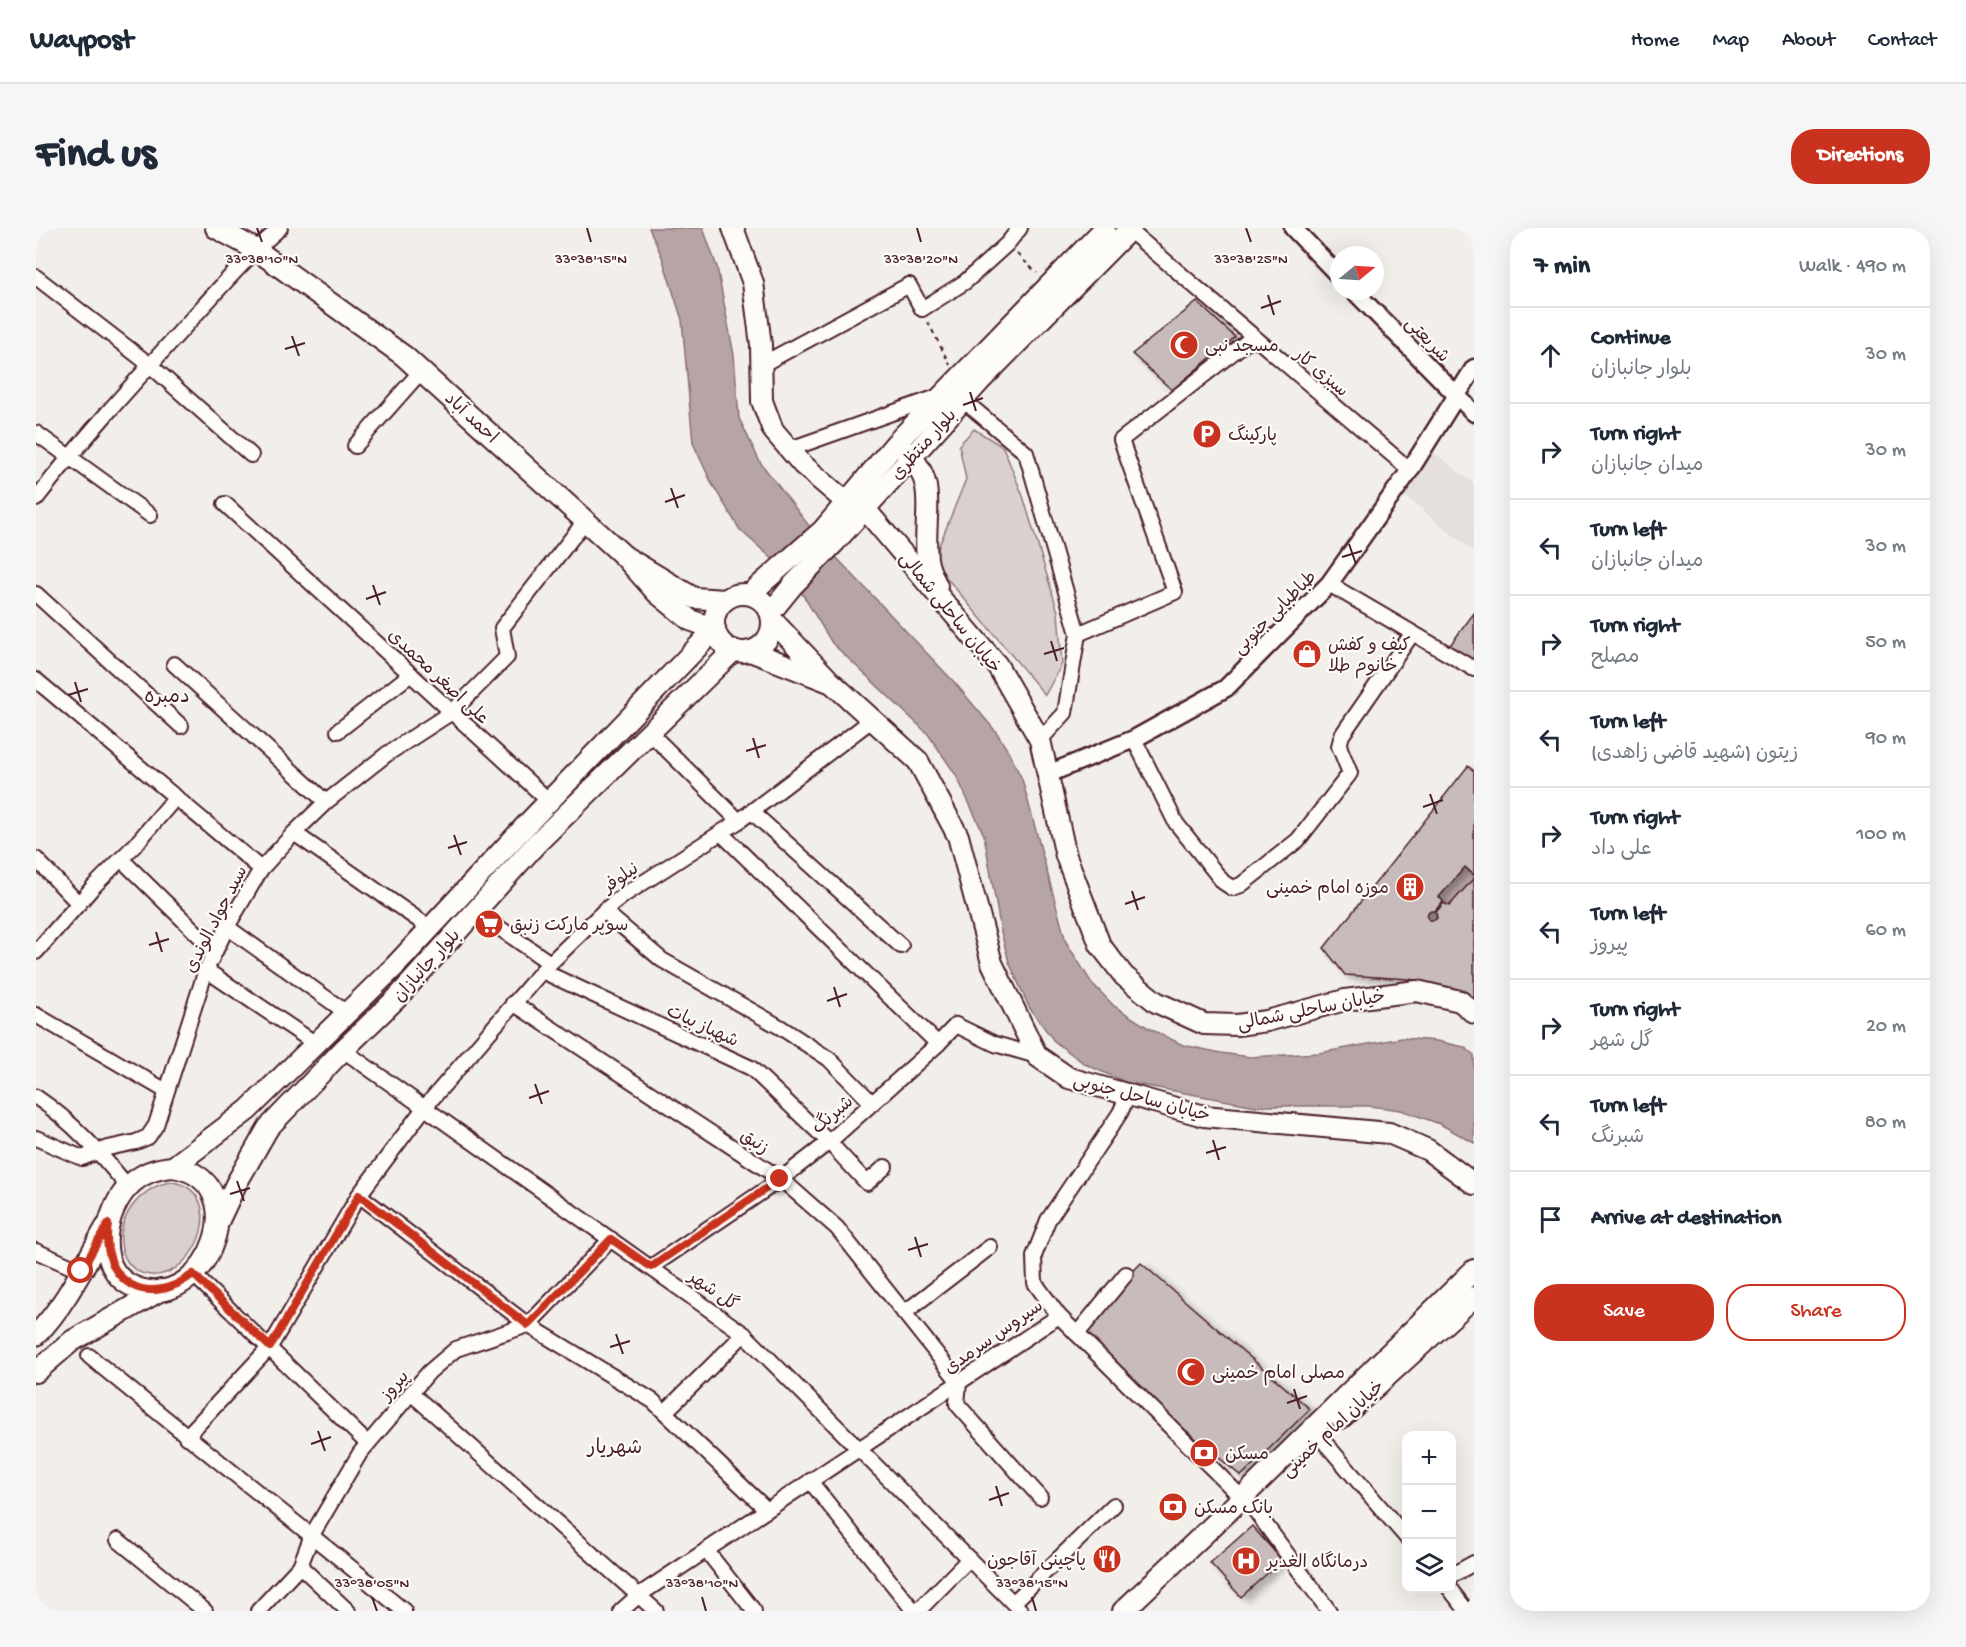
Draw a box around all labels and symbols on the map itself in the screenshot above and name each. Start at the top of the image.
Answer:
north arrow [1330,246,1384,300]
text: 33°38'10"N [225,251,299,269]
text: 33°38'15"N [554,251,627,269]
text: 33°38'20"N [883,251,958,269]
text: 33°38'25"N [1213,251,1288,269]
street label: شریعتی [1399,314,1453,368]
mosque icon: مسجد نبی [1168,329,1200,361]
place label: مسجد نبی [1205,337,1279,358]
street label: سبزی کار [1288,344,1352,403]
street label: احمد آباد [439,388,502,449]
street label: بلوار منتظری [887,406,962,486]
parking icon: پارکینگ [1191,418,1223,450]
place label: پارکینگ [1228,424,1277,447]
street label: خیابان ساحلی شمالی [894,549,1004,678]
street label: طباطبایی جنوبی [1230,568,1322,660]
street label: علی اصغر محمدی [383,626,492,730]
place label: کیف و کفش خانوم طلا [1328,636,1411,679]
shop icon: کیف و کفش خانوم طلا [1291,638,1323,670]
district label: دمبره [144,687,190,710]
street label: نیلوفر [598,859,643,900]
street label: سید جواد الوندی [181,863,253,977]
building icon: موزه امام خمینی [1394,871,1426,903]
place label: موزه امام خمینی [1266,879,1389,901]
supermarket icon: سوپر مارکت زنبق [473,908,505,940]
place label: سوپر مارکت زنبق [510,916,628,937]
street label: بلوار جانبازان [390,926,466,1007]
street label: خیابان ساحلی شمالی [1236,987,1387,1036]
street label: شهباز بیات [663,1001,741,1053]
street label: خیابان ساحل جنوبی [1071,1071,1212,1128]
street label: شبرنگ [807,1091,859,1140]
street label: زنبق [735,1126,772,1160]
route end [766,1165,792,1191]
route start [67,1257,93,1283]
street label: گل شهر [682,1265,743,1317]
street label: سیروس سرمدی [941,1296,1048,1380]
mosque icon: مصلی امام خمینی [1175,1356,1207,1388]
place label: مصلی امام خمینی [1212,1364,1345,1386]
street label: پیروز [376,1367,415,1408]
street label: خیابان امام خمینی [1278,1377,1390,1484]
district label: شهریار [586,1437,642,1461]
bank icon: مسکن [1188,1437,1220,1469]
place label: مسکن [1225,1445,1269,1466]
bank icon: بانک مسکن [1157,1491,1189,1523]
place label: بانک مسکن [1194,1498,1273,1520]
restaurant icon: پاچینی آقاجون [1091,1543,1123,1575]
hospital icon: درمانگاه الغدیر [1230,1545,1262,1577]
place label: پاچینی آقاجون [987,1550,1086,1572]
place label: درمانگاه الغدیر [1265,1551,1368,1574]
text: 33°38'05"N [334,1575,409,1593]
text: 33°38'10"N [665,1575,739,1593]
text: 33°38'15"N [995,1575,1068,1593]

